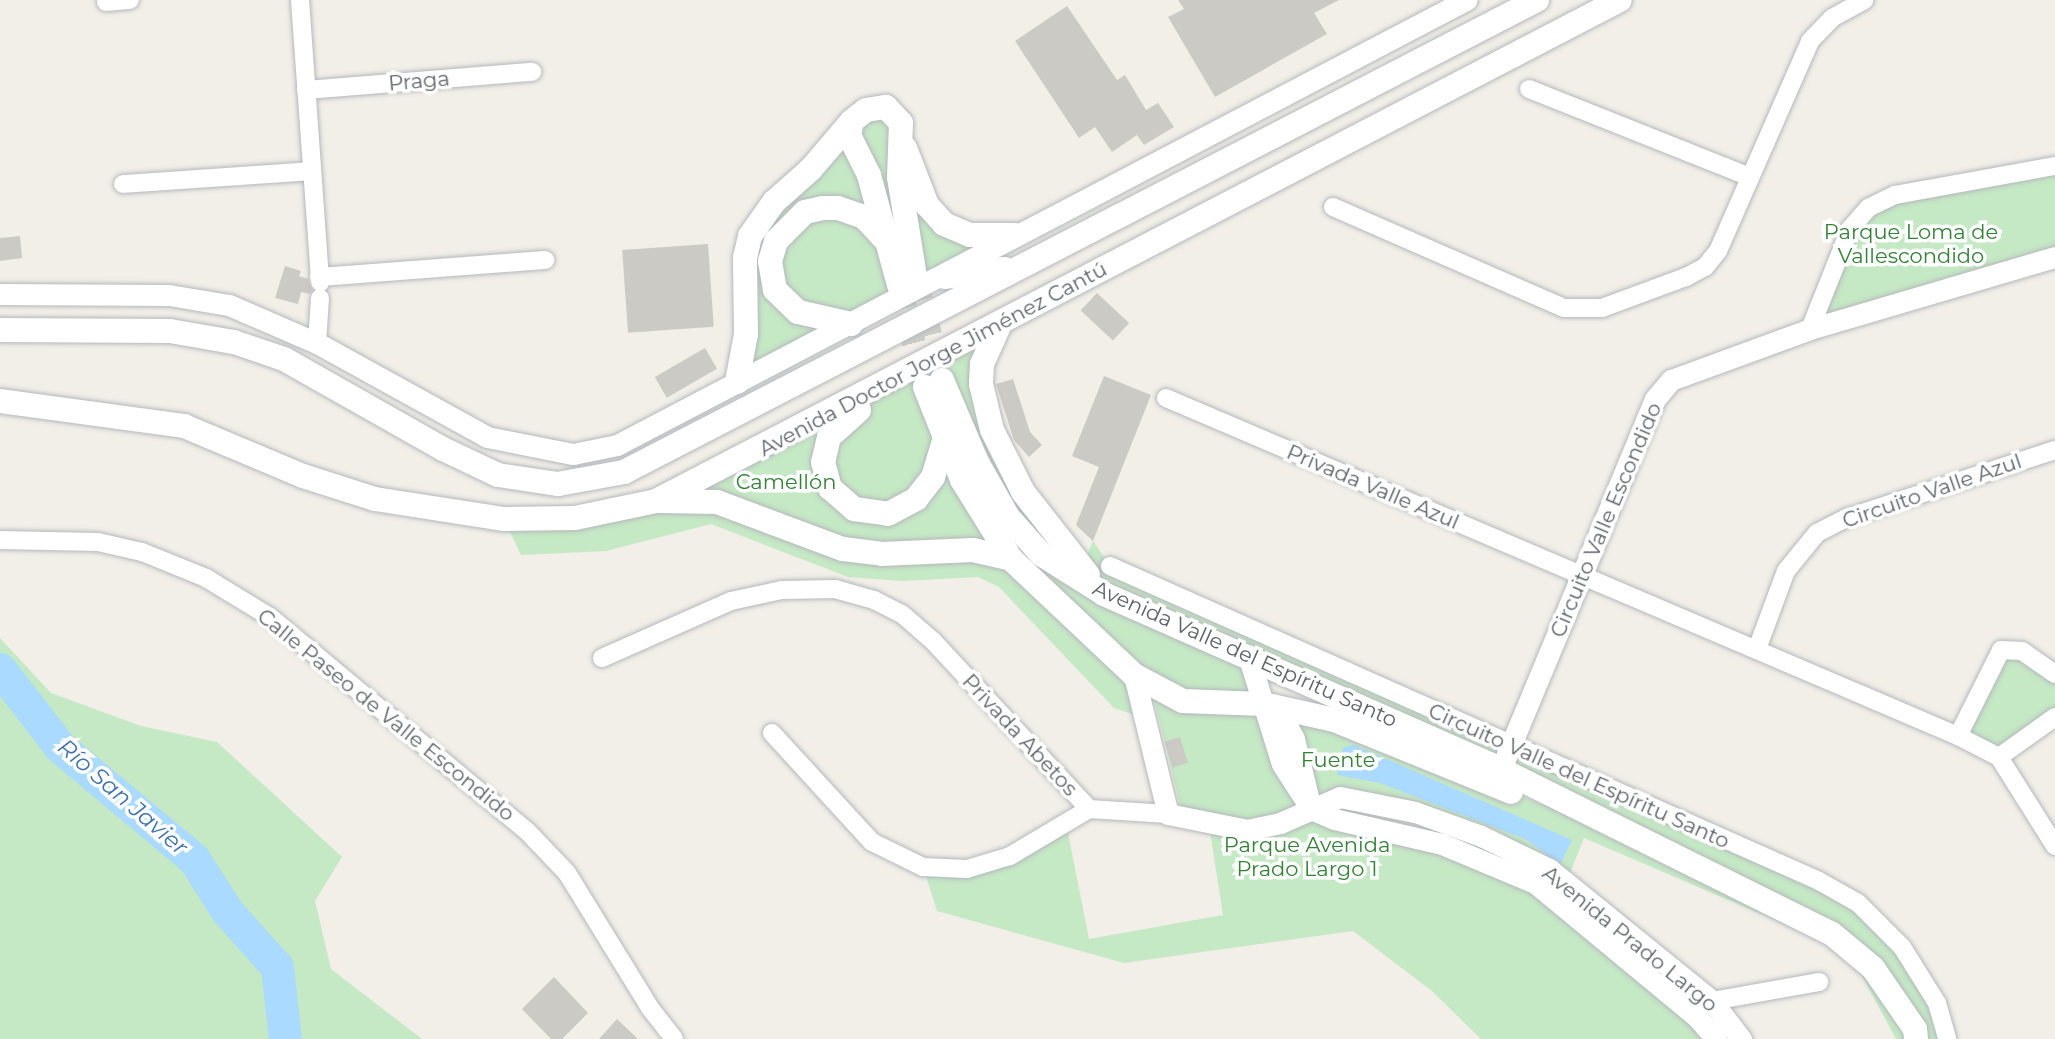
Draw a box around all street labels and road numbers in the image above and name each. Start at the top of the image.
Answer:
street label: Praga [387,66,451,96]
street label: Avenida Doctor Jorge Jiménez Cantú [755,256,1111,462]
street label: Circuito Valle Escondido [1545,399,1667,641]
street label: Privada Valle Azul [1283,439,1463,535]
street label: Circuito Valle Azul [1839,449,2025,533]
street label: Avenida Valle del Espíritu Santo [1089,575,1401,733]
street label: Calle Paseo de Valle Escondido [252,603,520,827]
street label: Privada Abetos [957,669,1083,801]
street label: Circuito Valle del Espíritu Santo [1424,698,1734,854]
street label: Avenida Prado Largo [1537,861,1723,1017]

